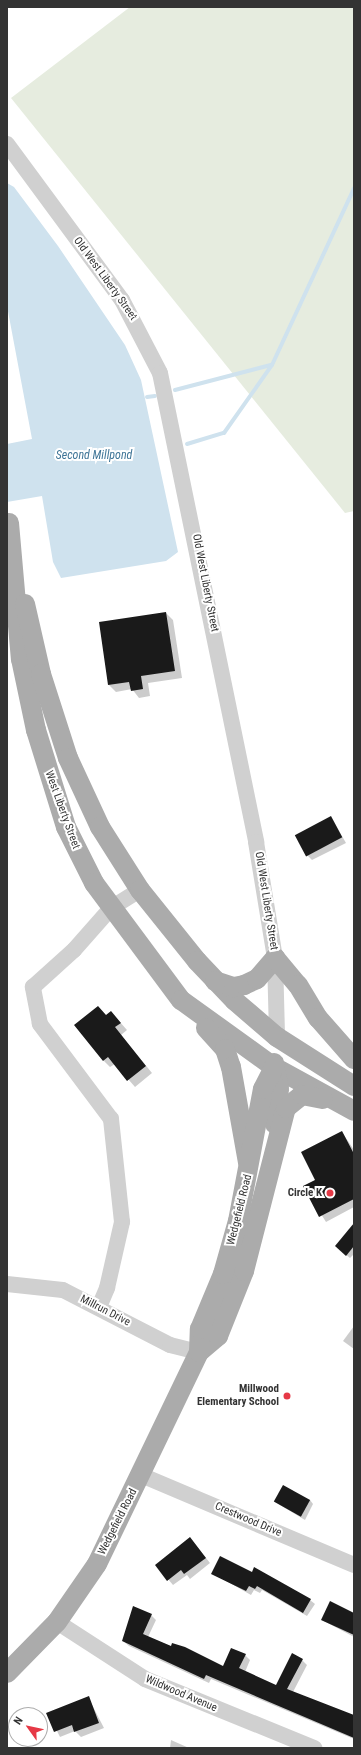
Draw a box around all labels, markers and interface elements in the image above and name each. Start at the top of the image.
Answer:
street label: Old West Liberty Street [70,235,140,323]
water label: Second Millpond [56,449,132,463]
street label: Old West Liberty Street [189,533,221,633]
street label: West Liberty Street [42,769,82,851]
street label: Old West Liberty Street [252,851,280,951]
street label: Wedgefield Road [225,1173,255,1247]
place label: Circle K [288,1186,322,1200]
marker: Circle K [325,1188,335,1198]
street label: Millrun Drive [78,1293,132,1329]
place label: Millwood Elementary School [197,1383,279,1409]
marker: Millwood Elementary School [282,1391,292,1401]
street label: Wedgefield Road [96,1487,140,1557]
street label: Crestwood Drive [213,1500,283,1540]
street label: Wildwood Avenue [143,1673,219,1715]
north arrow [8,1707,48,1747]
text: N [11,1714,26,1727]

